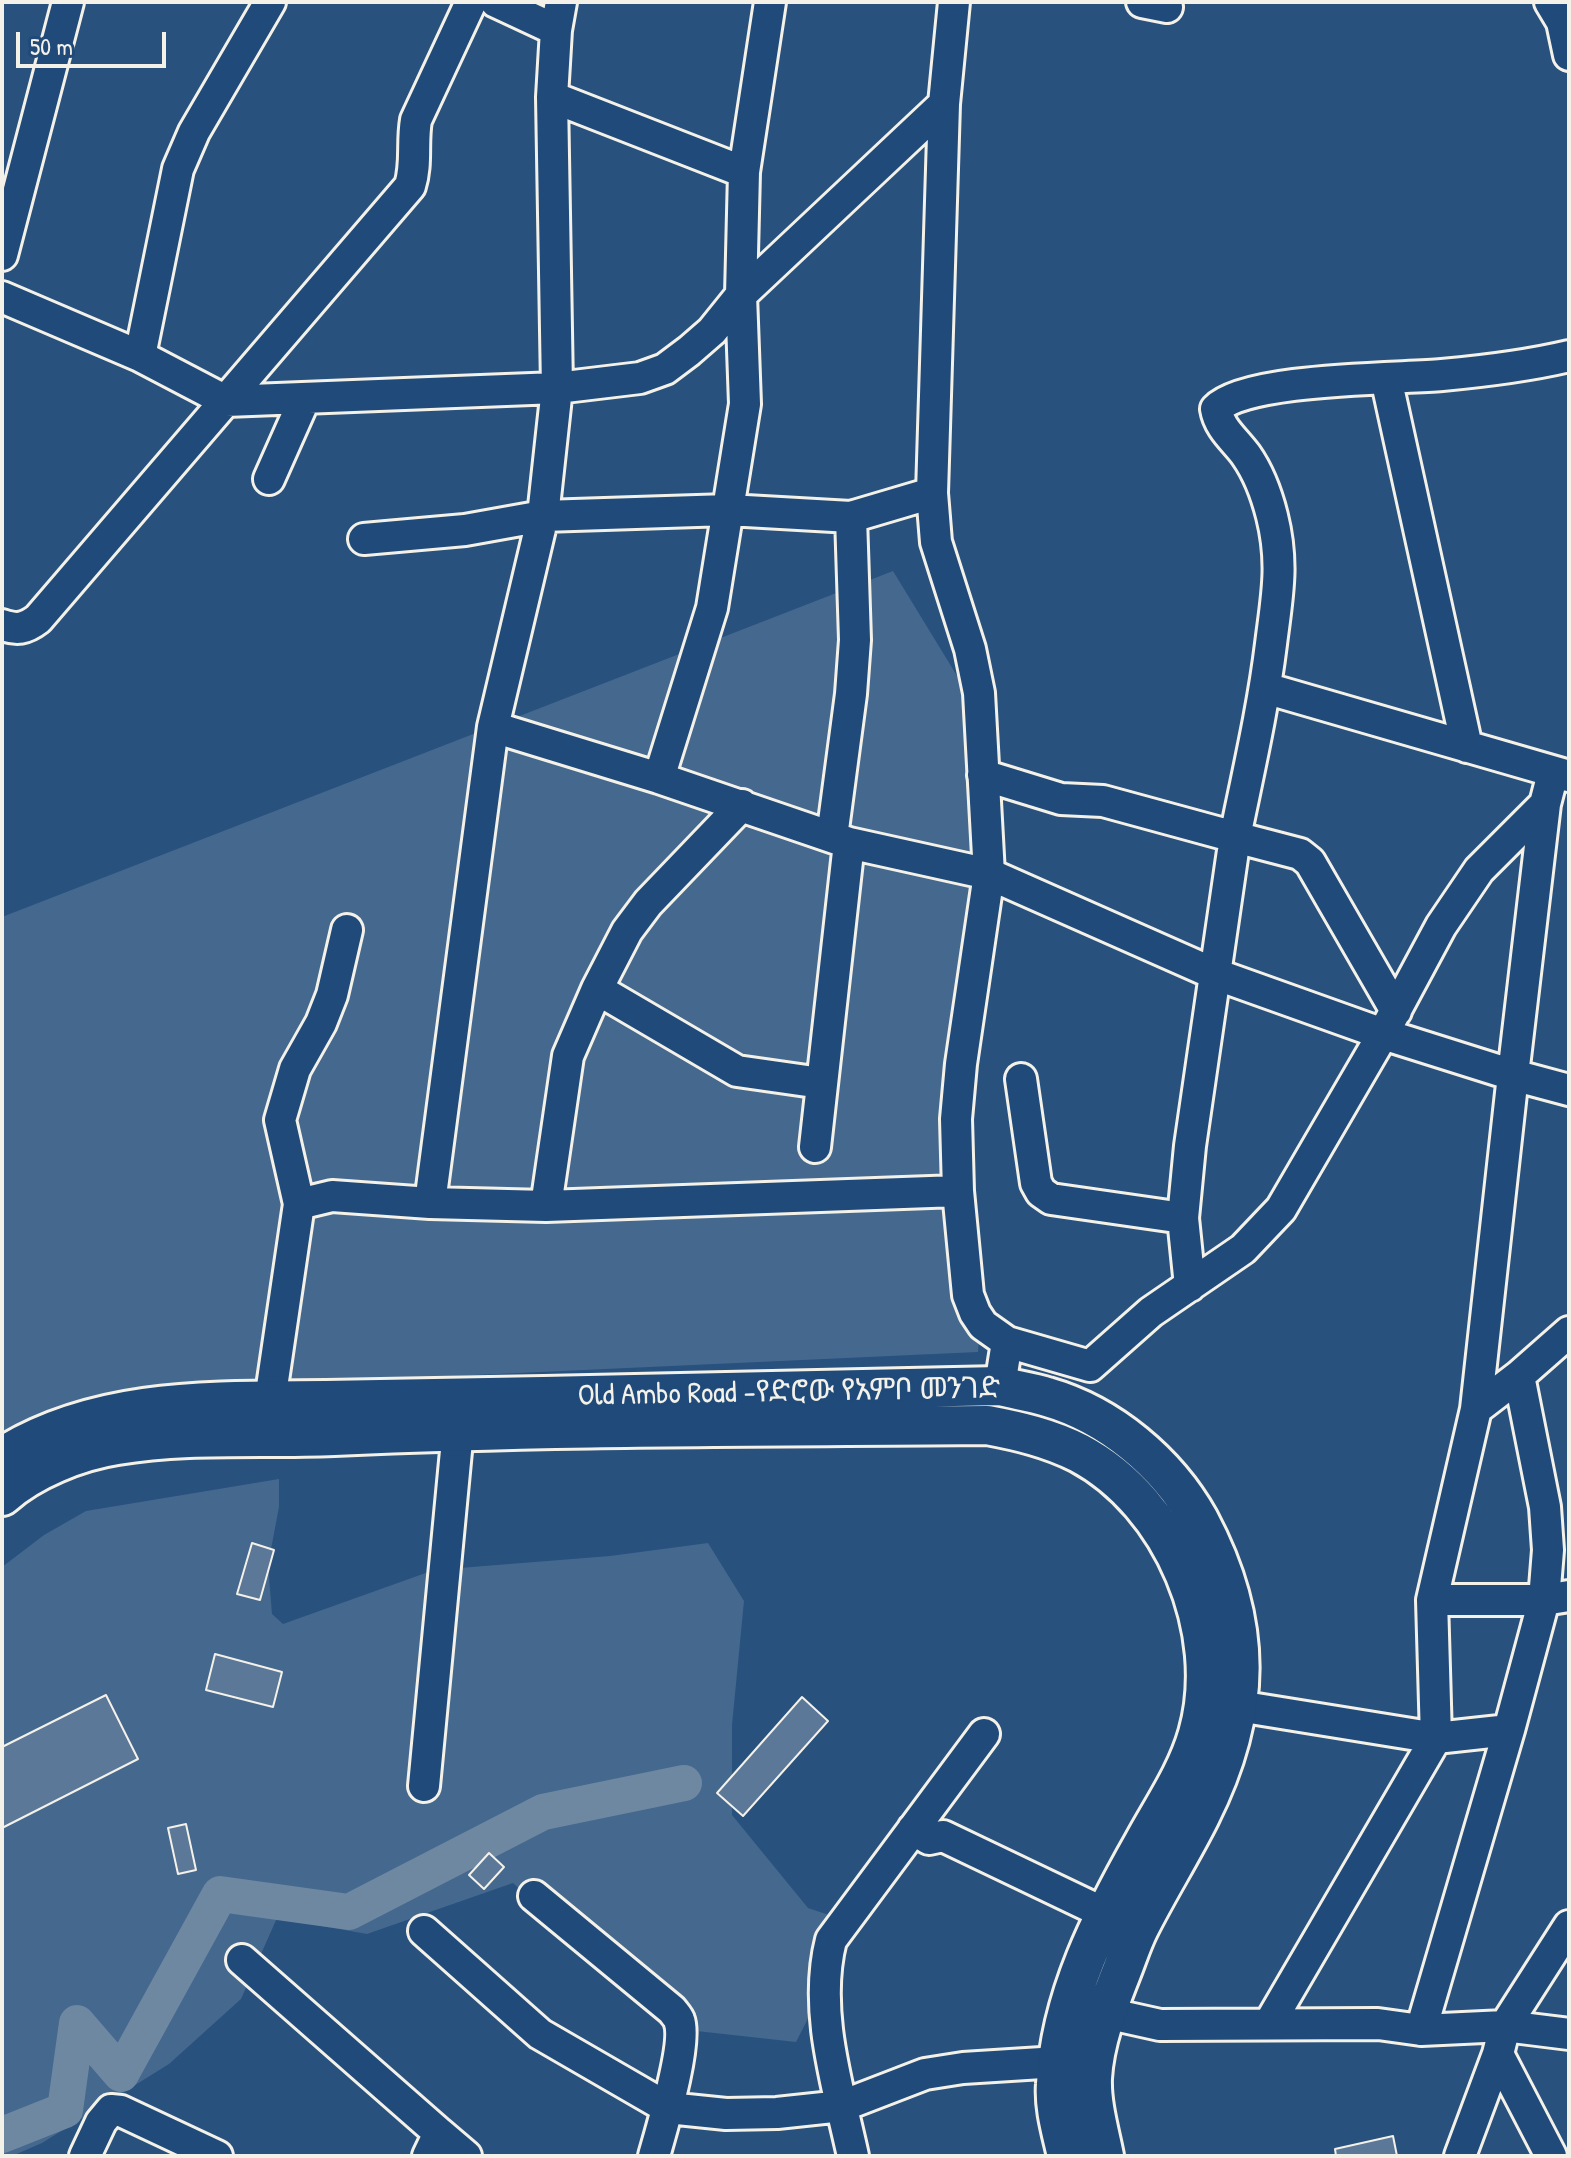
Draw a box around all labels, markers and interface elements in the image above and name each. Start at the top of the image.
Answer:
scale bar [20,16,170,66]
text: 50 m [30,30,73,62]
street label: Old Ambo Road -የድሮው የአምቦ መንገድ [578,1371,1000,1415]

